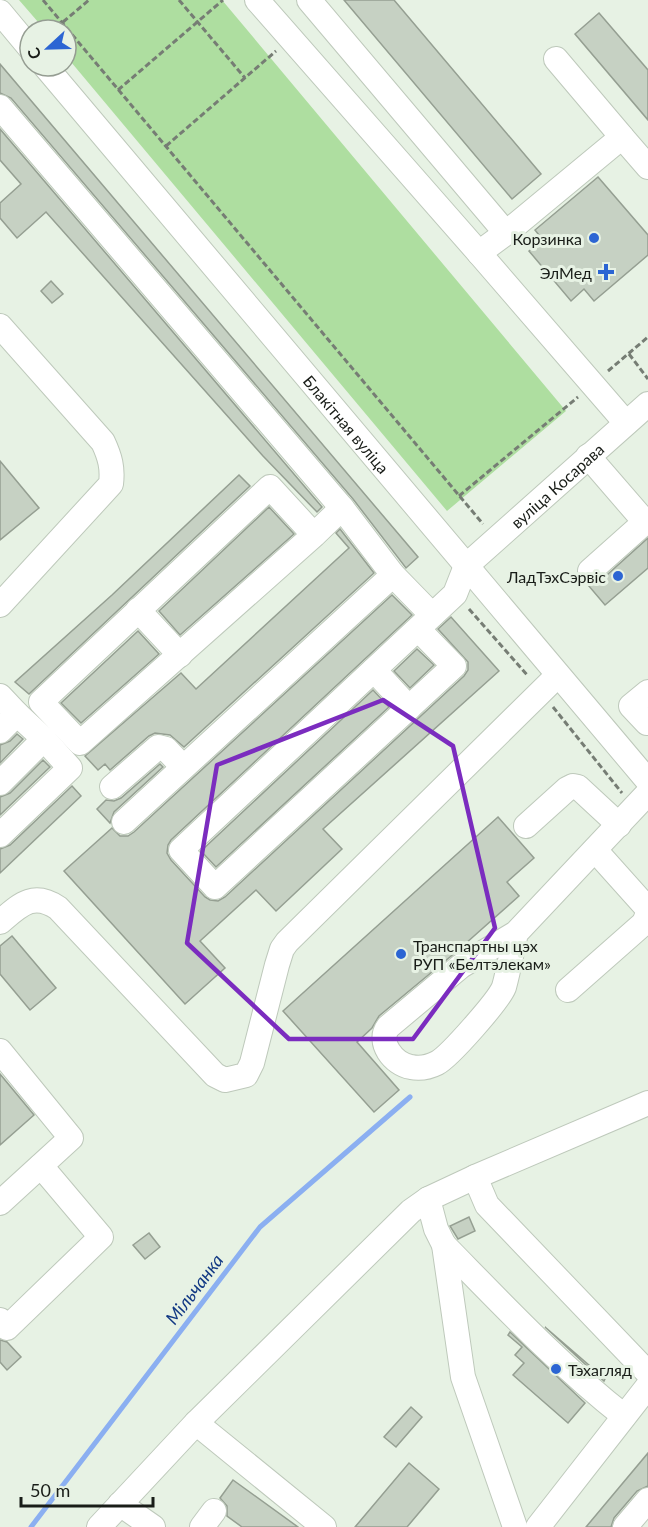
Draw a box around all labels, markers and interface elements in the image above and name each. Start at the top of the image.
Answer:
north arrow [18,18,78,78]
text: С [23,45,44,62]
place label: Корзинка [512,229,582,248]
marker: Корзинка [587,231,601,245]
place label: ЭлМед [540,263,592,282]
marker: ЭлМед [597,263,615,281]
street label: Блакітная вуліца [300,371,393,477]
street label: вуліца Косарава [506,439,607,531]
place label: ЛадТэхСэрвіс [506,567,606,586]
marker: ЛадТэхСэрвіс [611,569,625,583]
place label: Транспартны цэх РУП «Белтэлекам» [413,936,551,973]
marker: Транспартны цэх РУП «Белтэлекам» [394,947,408,961]
water label: Мільчанка [160,1250,228,1328]
place label: Тэхагляд [568,1360,632,1379]
marker: Тэхагляд [549,1362,563,1376]
scale bar [21,1470,153,1508]
text: 50 m [30,1479,70,1501]

